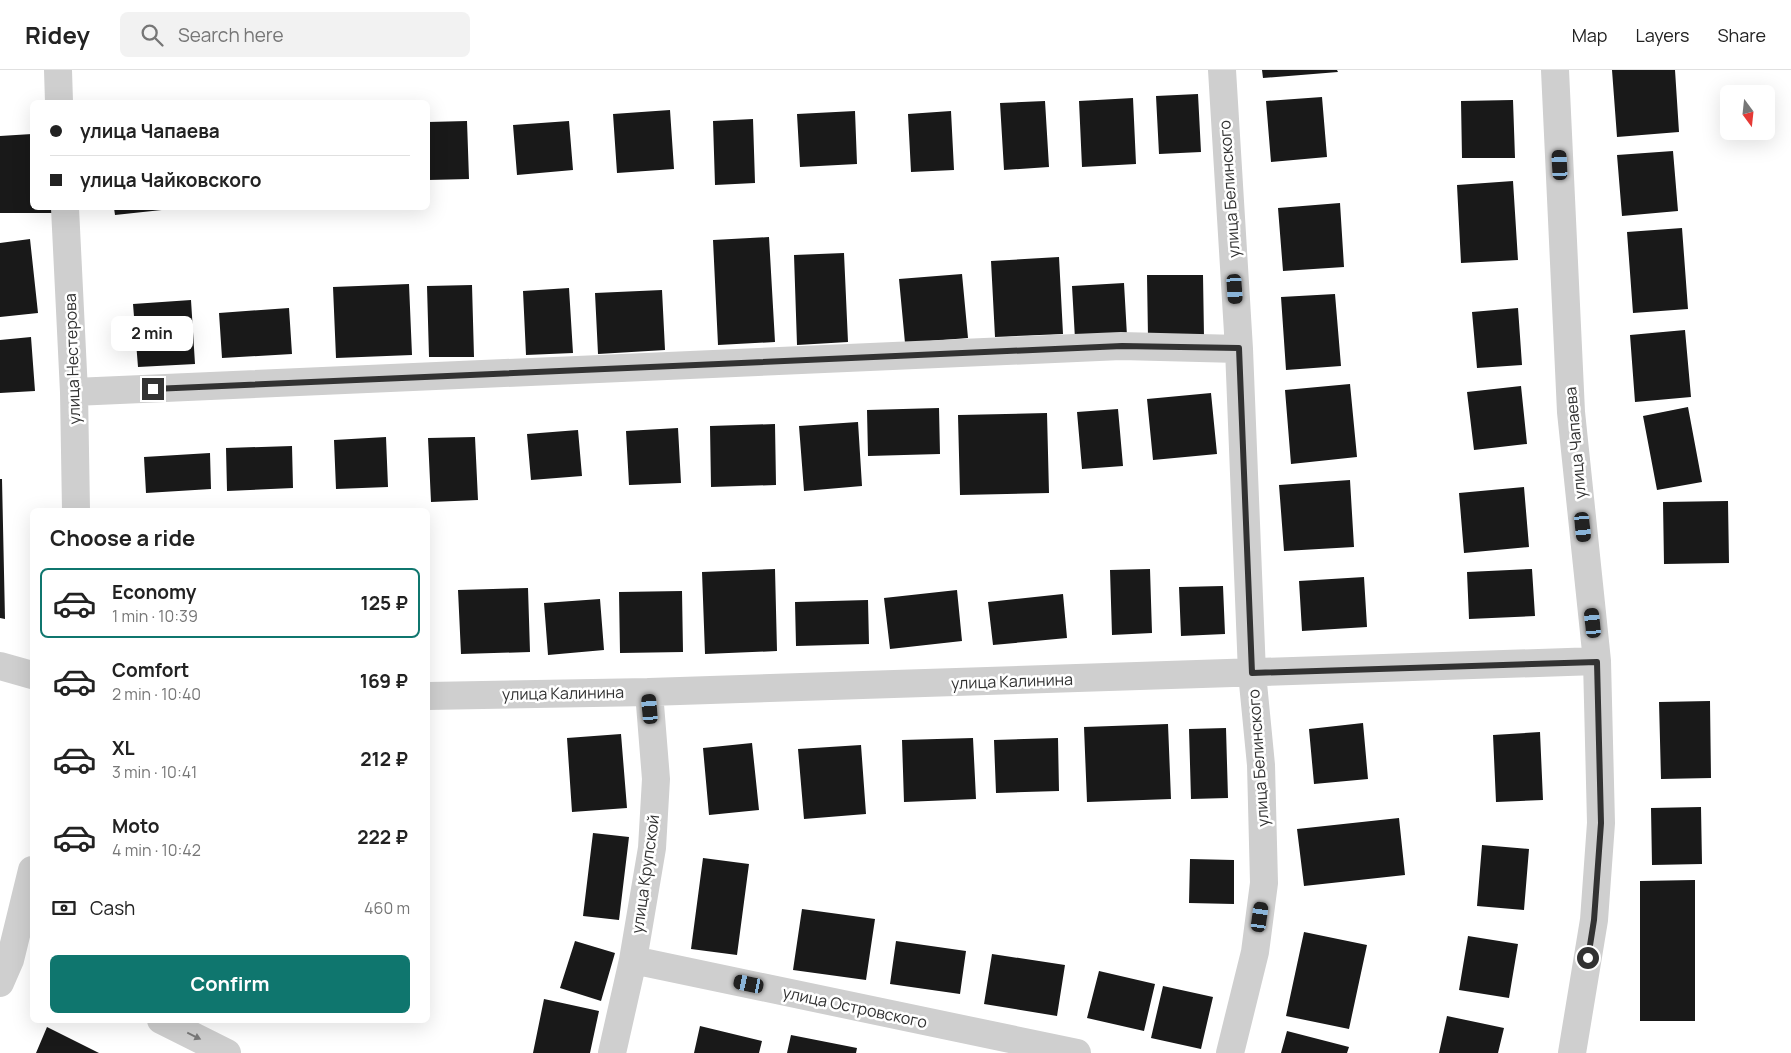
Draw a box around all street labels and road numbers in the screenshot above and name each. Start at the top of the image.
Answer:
street label: улица Белинского [1213,119,1245,259]
street label: улица Нестерова [59,293,85,425]
street label: улица Чапаева [1559,386,1591,500]
street label: улица Калинина [951,668,1073,694]
street label: улица Калинина [502,681,624,705]
street label: улица Белинского [1242,688,1274,828]
street label: улица Крупской [626,813,664,935]
street label: улица Островского [781,981,929,1033]

